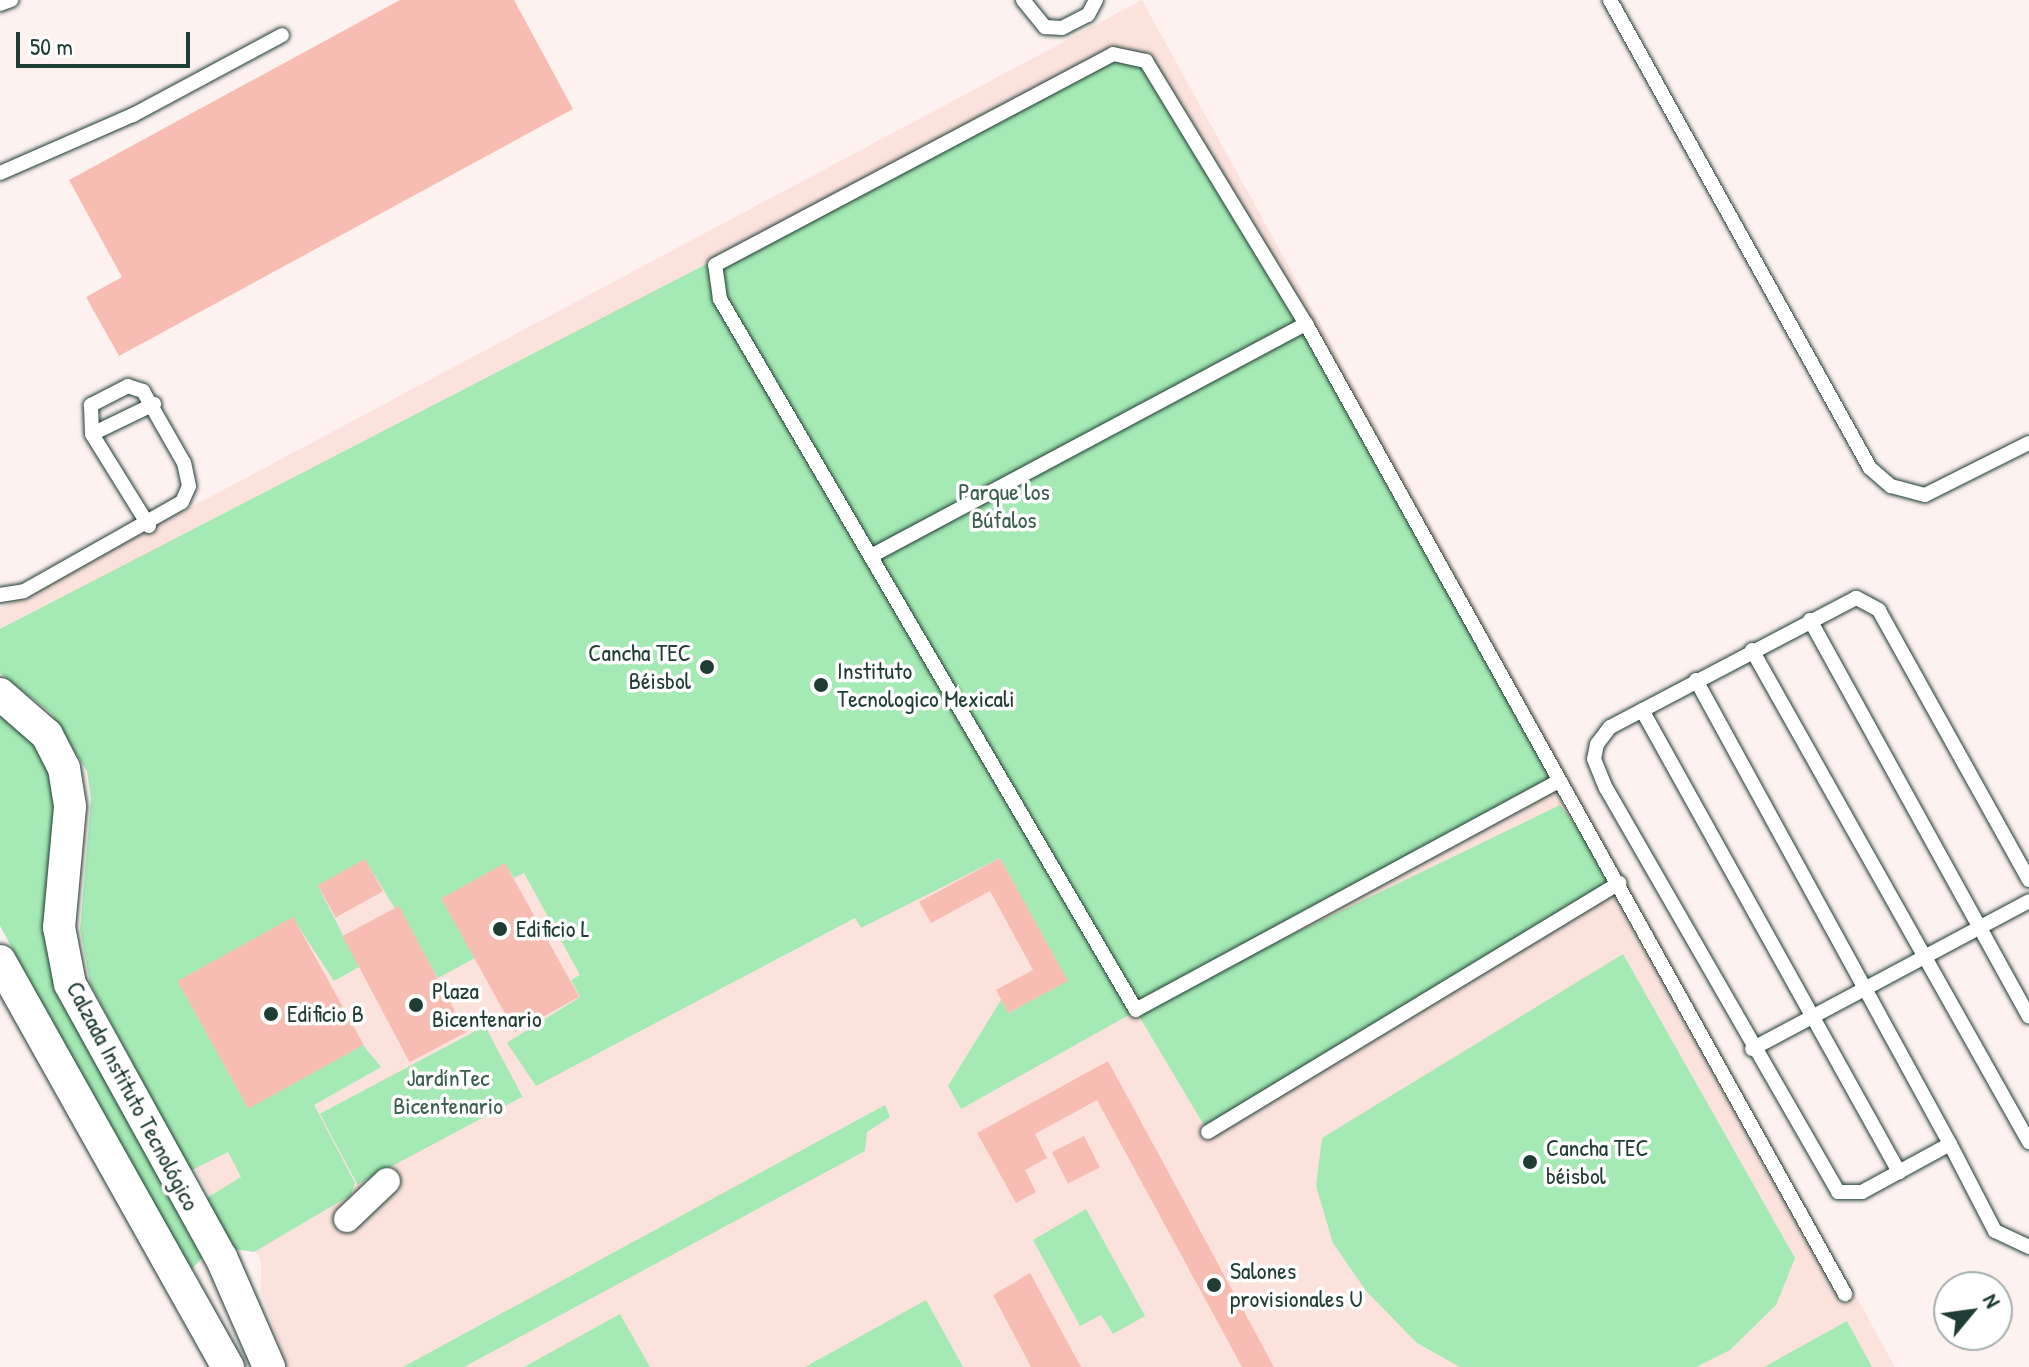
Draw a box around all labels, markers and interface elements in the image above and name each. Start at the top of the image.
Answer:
scale bar [20,16,194,66]
text: 50 m [30,30,73,62]
park label: Parque los Búfalos [958,478,1050,534]
place label: Cancha TEC Béisbol [588,639,691,695]
place label: Instituto Tecnologico Mexicali [837,657,1015,713]
marker: Cancha TEC Béisbol [698,658,716,676]
marker: Instituto Tecnologico Mexicali [812,676,830,694]
place label: Edificio L [516,915,590,943]
marker: Edificio L [491,920,509,938]
street label: Calzada Instituto Tecnológico [60,977,206,1215]
place label: Plaza Bicentenario [432,977,542,1033]
marker: Plaza Bicentenario [407,996,425,1014]
place label: Edificio B [287,1000,364,1028]
marker: Edificio B [262,1005,280,1023]
park label: JardínTec Bicentenario [393,1064,503,1120]
place label: Cancha TEC béisbol [1546,1134,1649,1190]
marker: Cancha TEC béisbol [1521,1153,1539,1171]
place label: Salones provisionales U [1230,1257,1363,1313]
north arrow [1933,1271,2013,1351]
marker: Salones provisionales U [1205,1276,1223,1294]
text: N [1976,1288,2008,1313]

